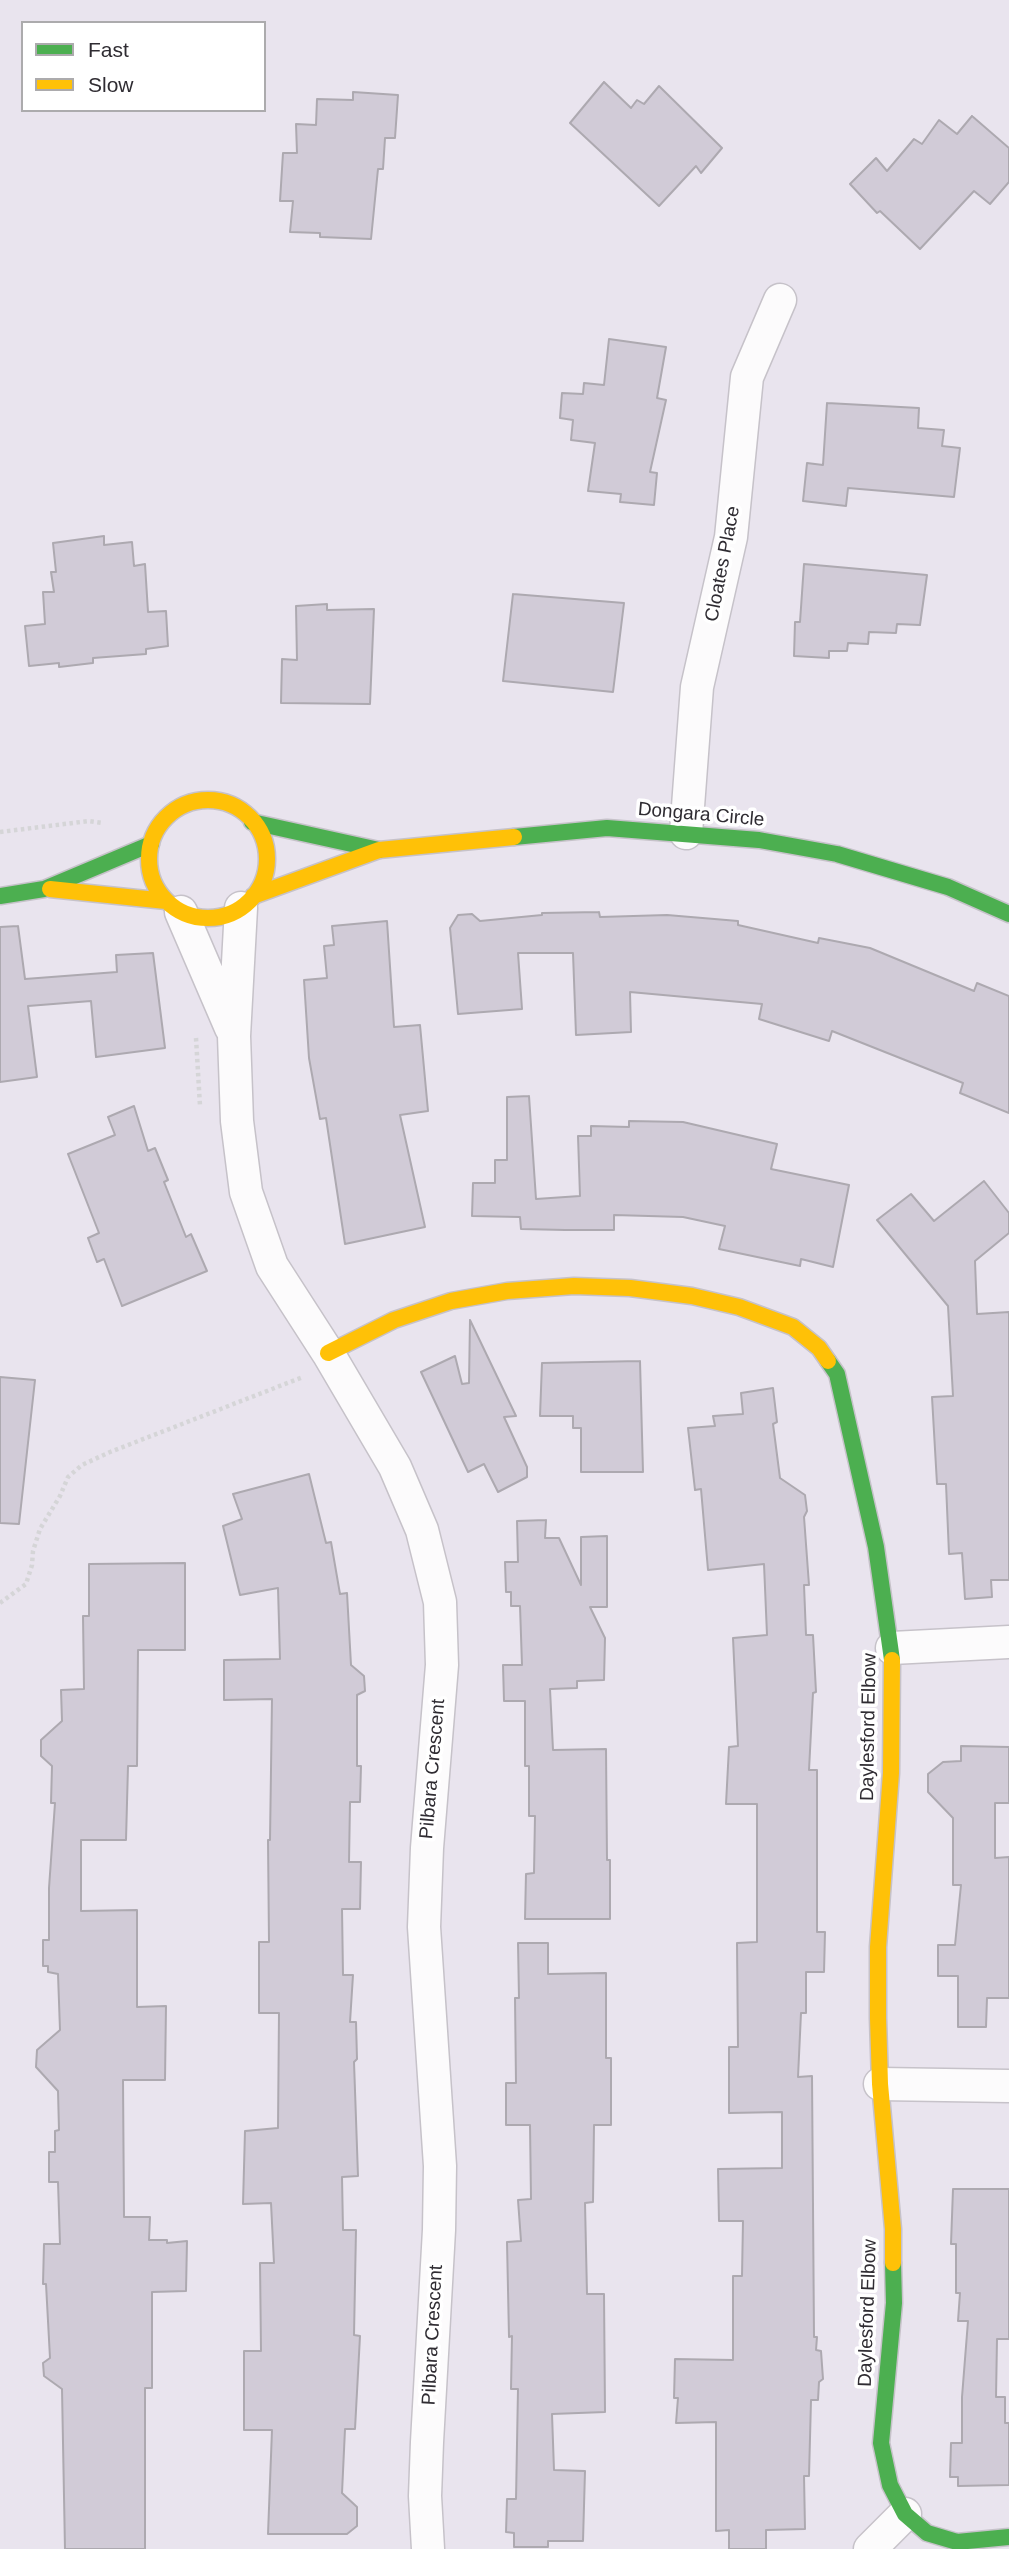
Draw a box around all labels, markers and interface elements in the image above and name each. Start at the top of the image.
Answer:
legend [21,21,266,112]
text: Fast [88,38,129,61]
text: Slow [88,73,134,96]
street label: Cloates Place [701,504,745,624]
street label: Dongara Circle [637,798,765,832]
street label: Daylesford Elbow [856,1653,882,1801]
street label: Pilbara Crescent [416,1698,450,1840]
street label: Daylesford Elbow [854,2239,882,2387]
street label: Pilbara Crescent [418,2264,448,2406]

